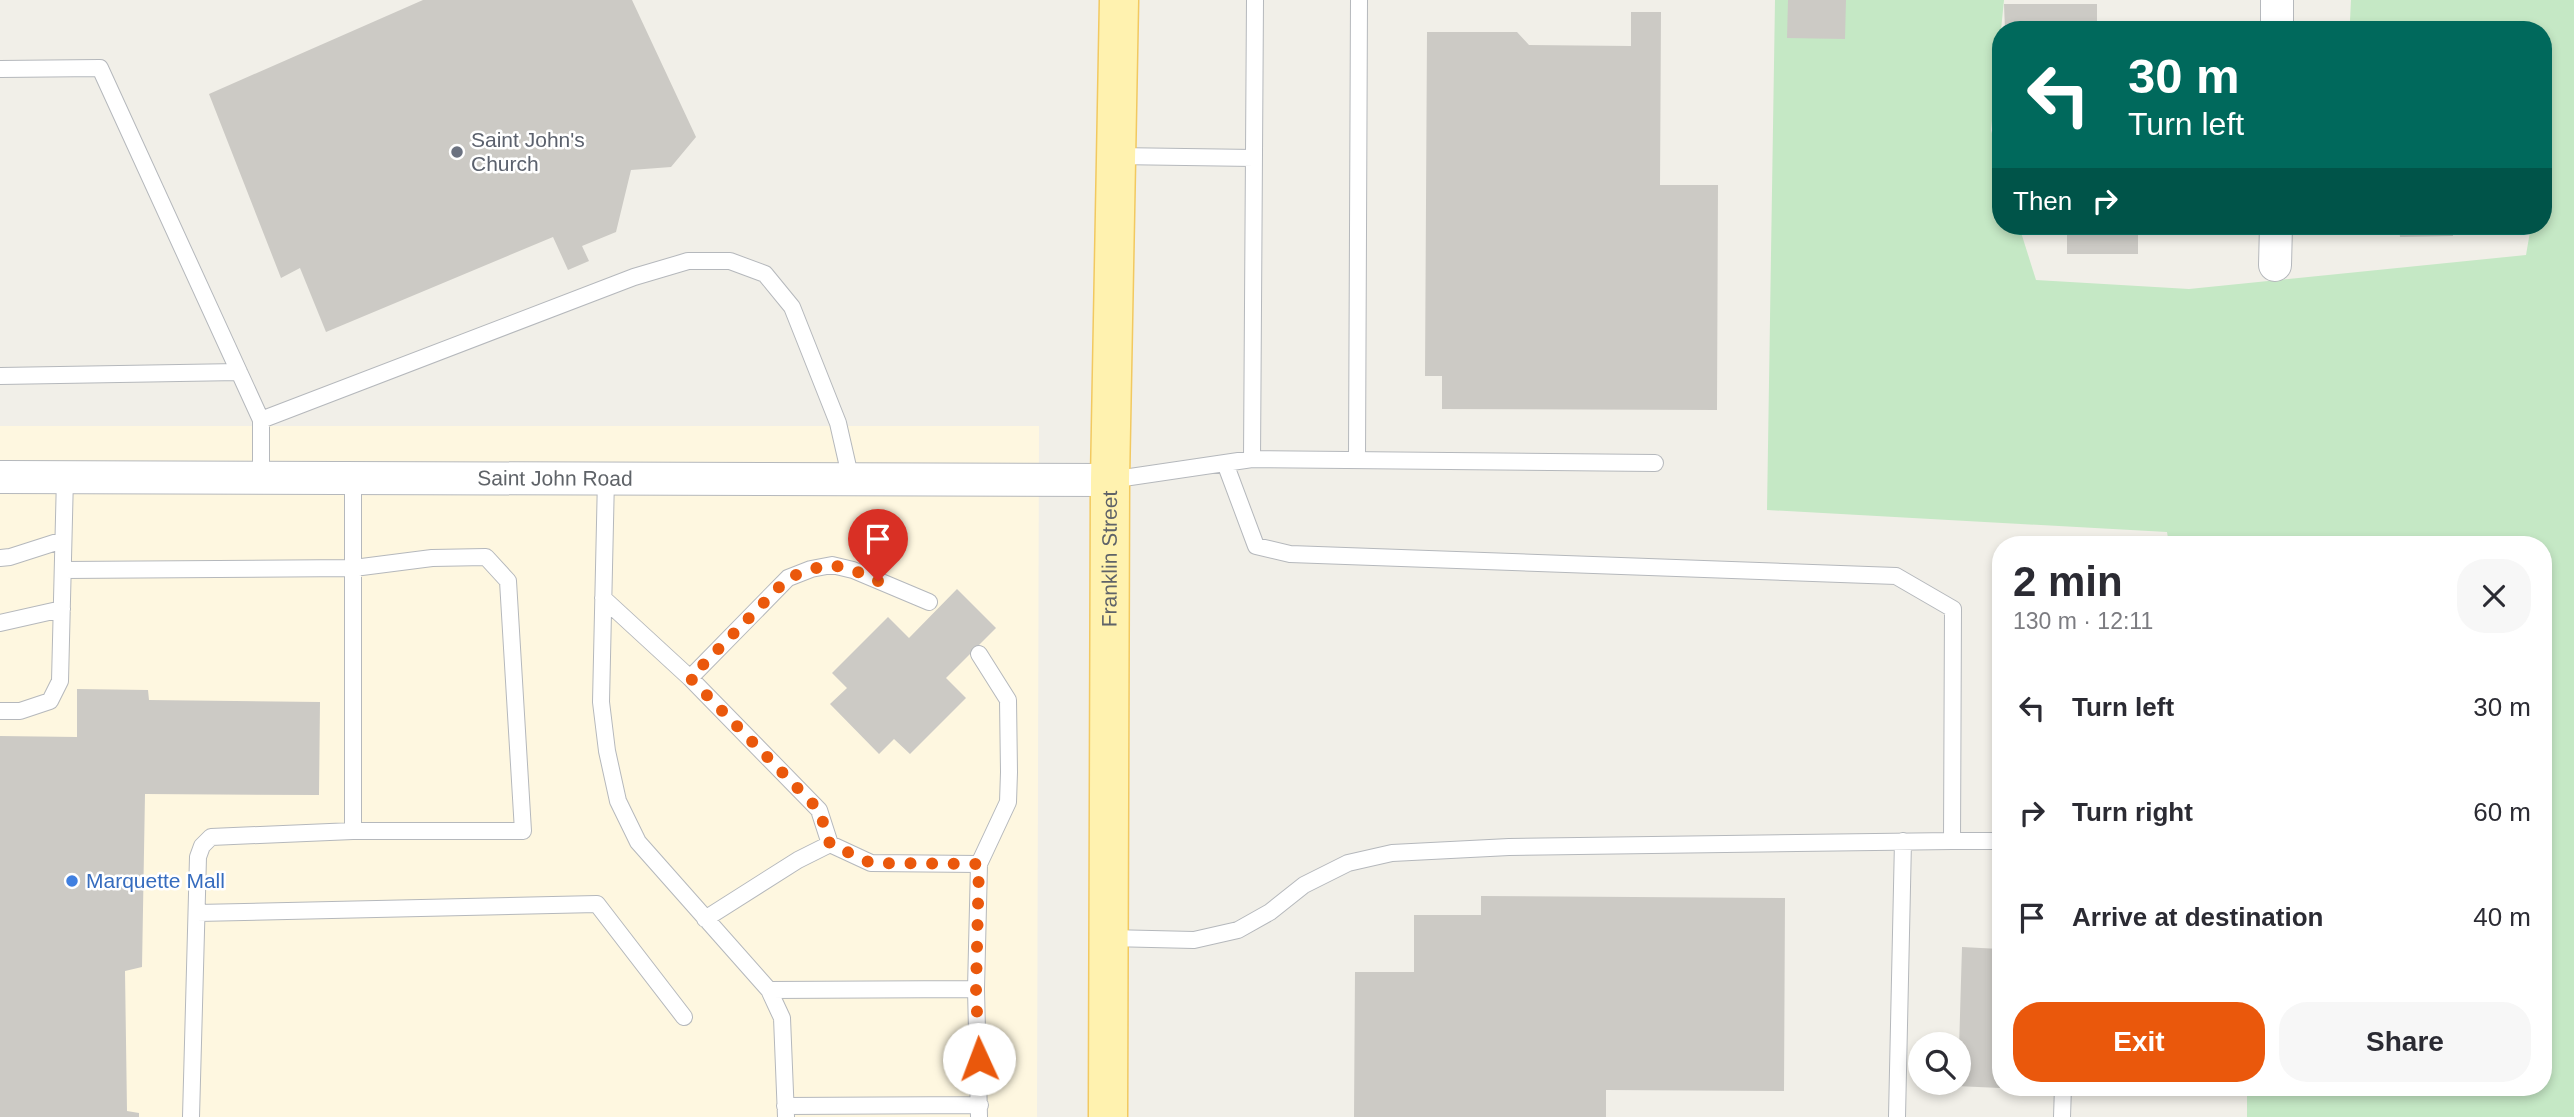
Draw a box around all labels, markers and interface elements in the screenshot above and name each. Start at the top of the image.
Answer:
icon: left [2013,49,2104,140]
text: 30 m [2128,49,2240,103]
text: Turn left [2128,106,2244,142]
place label: Saint John's Church [471,128,585,175]
marker: Saint John's Church [449,144,465,160]
icon: right [2086,182,2124,220]
text: Then [2013,186,2072,216]
street label: Saint John Road [477,466,633,490]
street label: Franklin Street [1098,490,1121,627]
pin [848,509,908,581]
icon: arrive [859,520,897,558]
text: 2 min [2013,558,2123,605]
button: close [2457,559,2531,633]
text: 130 m · 12:11 [2013,608,2153,634]
icon: left [2013,689,2051,727]
text: Turn left [2072,692,2174,722]
text: 30 m [2473,692,2531,722]
icon: right [2013,794,2051,832]
text: Turn right [2072,797,2193,827]
text: 60 m [2473,797,2531,827]
place label: Marquette Mall [86,869,225,892]
marker: Marquette Mall [64,873,80,889]
icon: arrive [2013,899,2051,937]
text: Arrive at destination [2072,902,2323,932]
text: 40 m [2473,902,2531,932]
button: Exit [2013,1002,2265,1082]
button: Share [2279,1002,2531,1082]
position arrow [942,1022,1016,1096]
map controls [1908,1032,1971,1095]
button: search [1908,1032,1971,1095]

